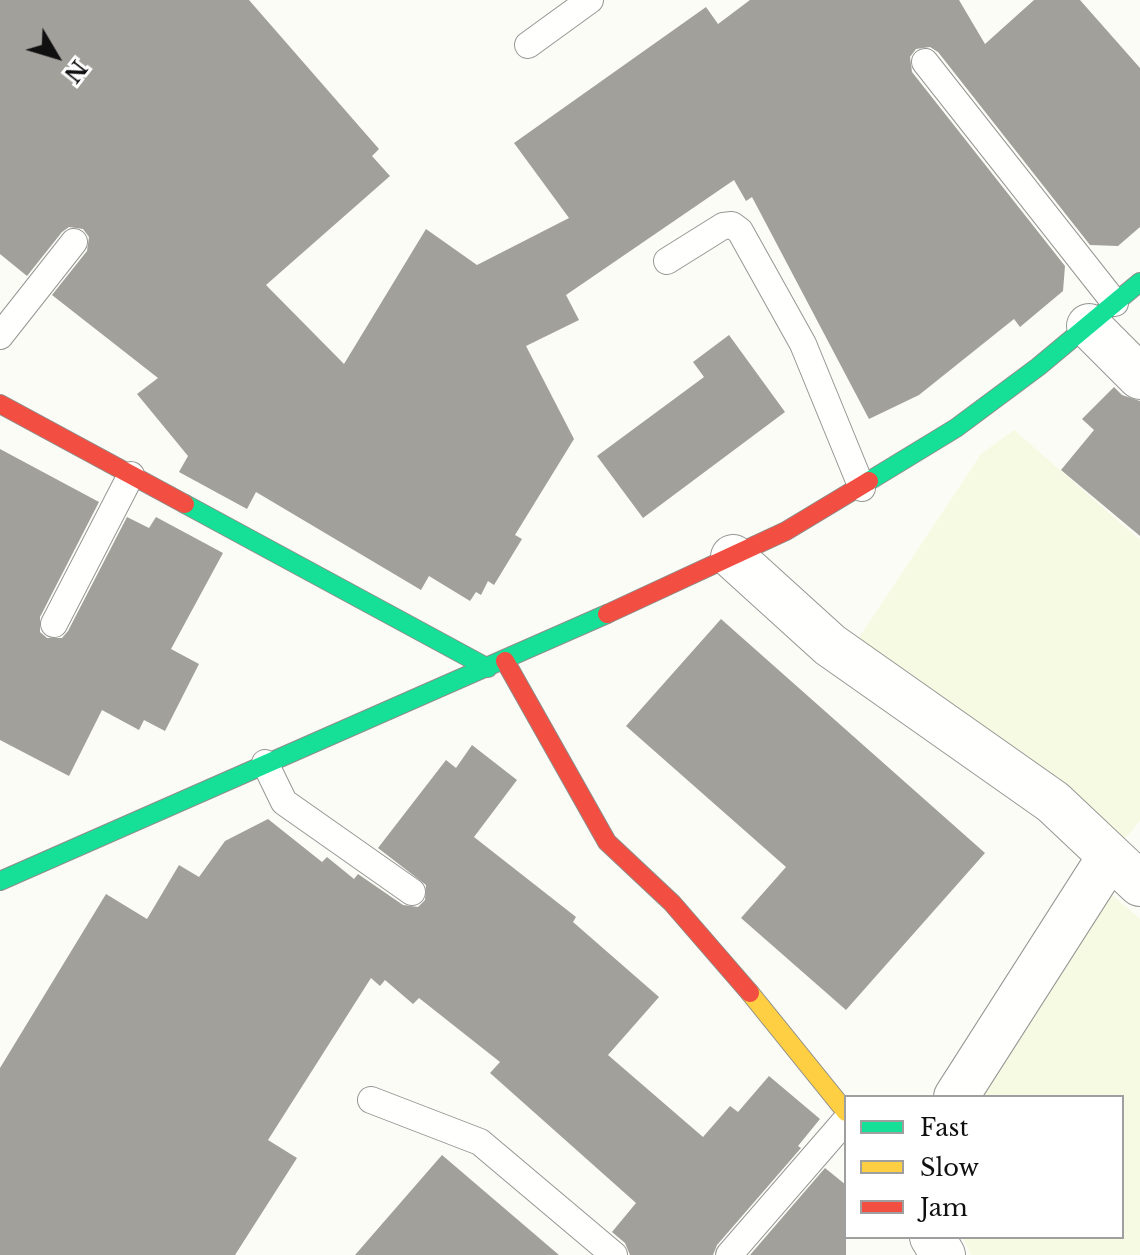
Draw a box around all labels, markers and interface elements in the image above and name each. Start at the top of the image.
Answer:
north arrow [16,16,96,96]
text: N [58,55,92,88]
legend [844,1095,1124,1239]
text: Fast [920,1113,968,1142]
text: Slow [920,1153,979,1182]
text: Jam [920,1193,968,1222]

